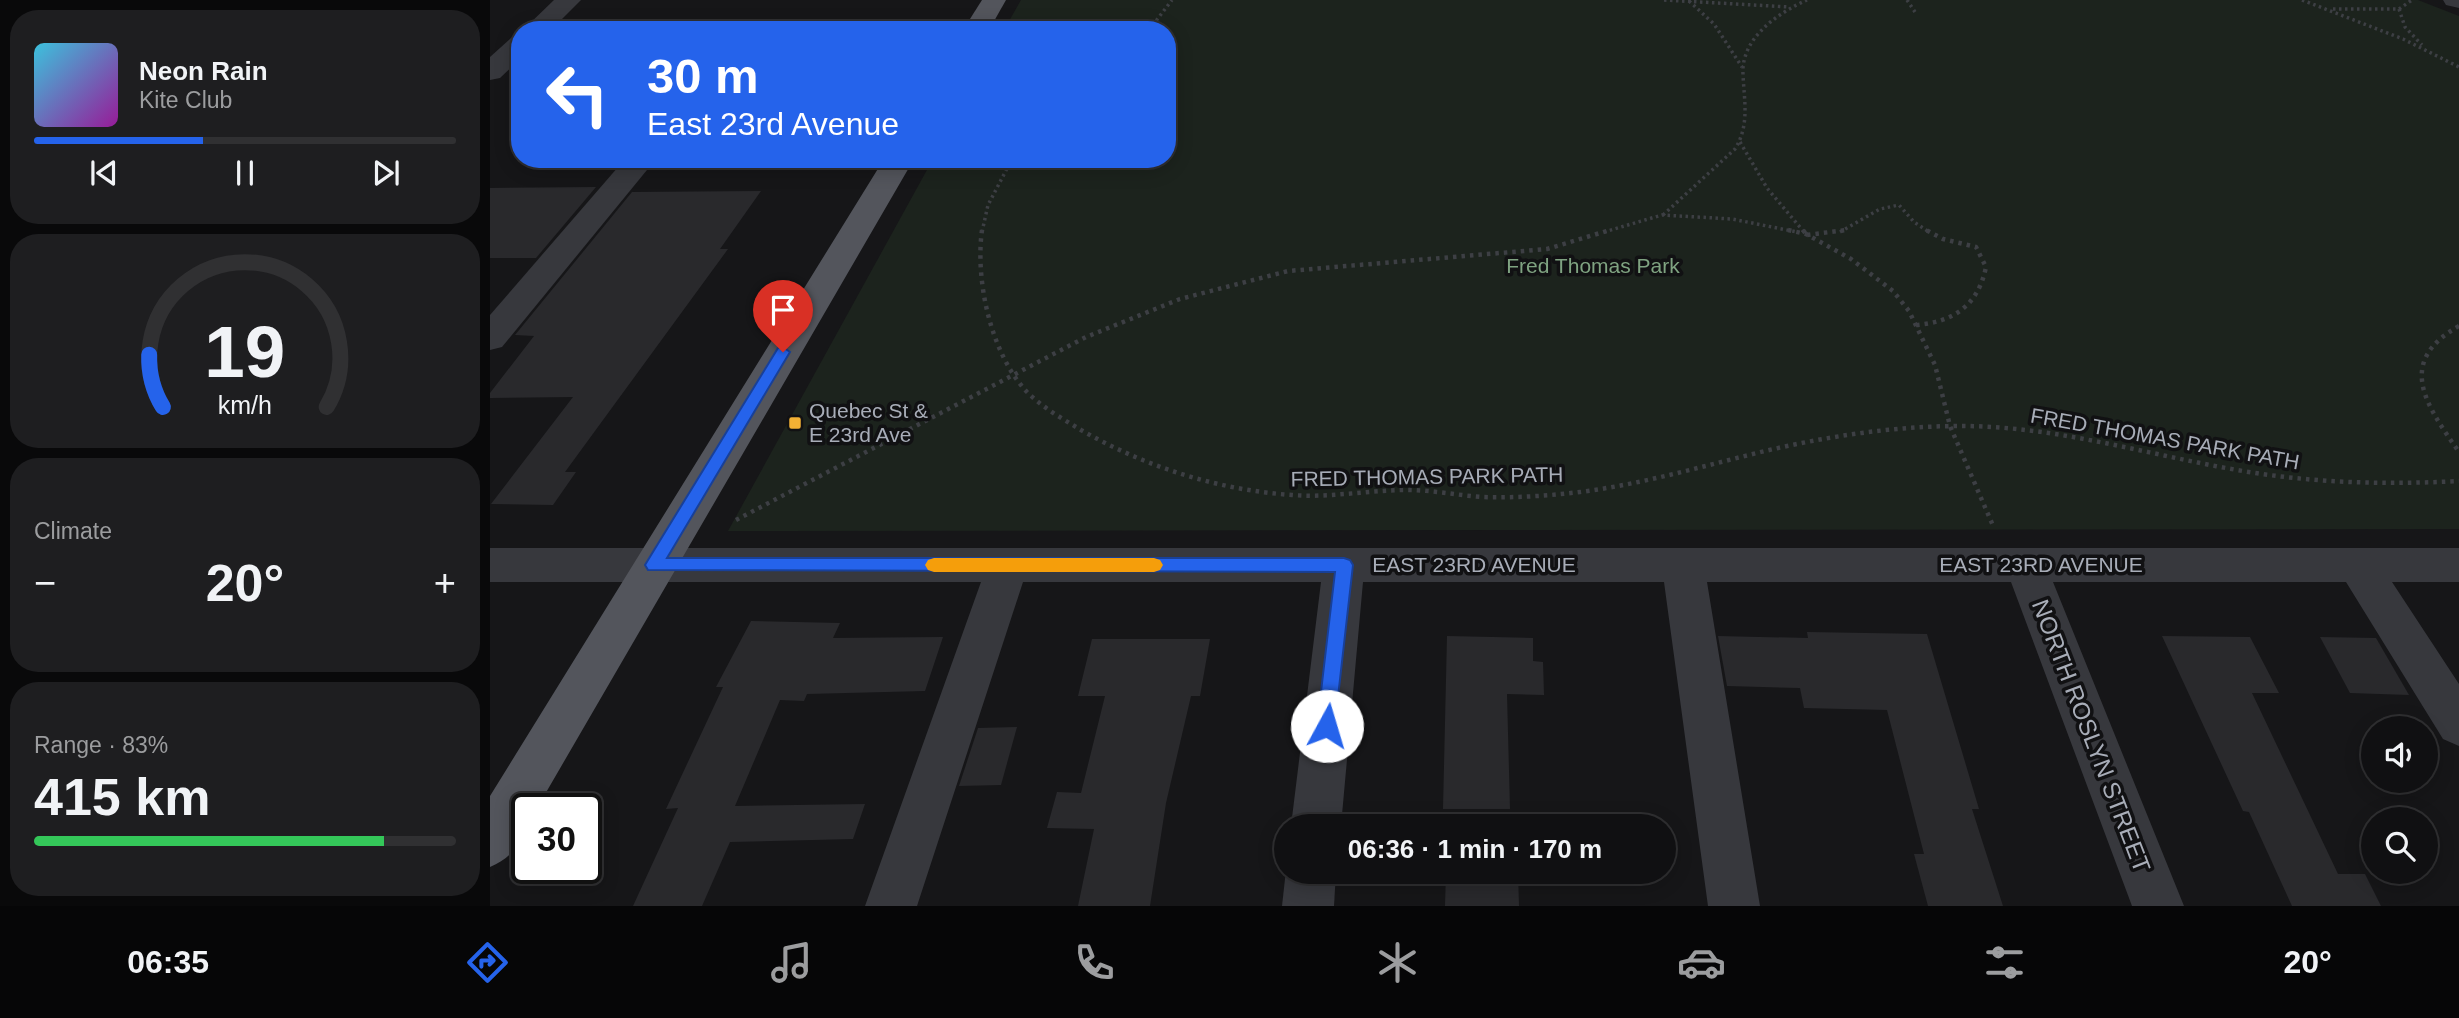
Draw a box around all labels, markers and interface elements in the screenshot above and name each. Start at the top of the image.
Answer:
icon: left [532,49,623,140]
text: 30 m [647,49,759,103]
text: Neon Rain [139,56,268,86]
text: Kite Club [139,87,232,113]
text: East 23rd Avenue [647,106,899,142]
icon: previous [85,154,123,192]
icon: pause [226,154,264,192]
icon: next [367,154,405,192]
park label: Fred Thomas Park [1506,254,1680,277]
pin [753,280,813,352]
icon: arrive [764,291,802,329]
text: 19 [205,311,285,392]
text: km/h [218,391,272,419]
place label: Quebec St & E 23rd Ave [809,399,928,446]
street label: FRED THOMAS PARK PATH [2029,404,2301,474]
marker: Quebec St & E 23rd Ave [787,415,803,431]
street label: FRED THOMAS PARK PATH [1290,463,1563,490]
text: Climate [34,518,112,544]
street label: EAST 23RD AVENUE [1372,553,1576,576]
street label: EAST 23RD AVENUE [1939,553,2143,576]
text: 20° [206,554,284,612]
text: − [34,562,56,604]
text: + [434,562,456,604]
street label: NORTH ROSLYN STREET [2027,596,2156,876]
position arrow [1290,689,1364,763]
map controls [2361,716,2438,884]
button: sound [2361,716,2438,793]
text: Range · 83% [34,732,168,758]
text: 415 km [34,768,210,826]
speed limit sign: 30 [511,793,602,884]
button: search [2361,807,2438,884]
text: 06:36 · 1 min · 170 m [1348,834,1602,864]
icon: directions [463,938,512,987]
icon: music [767,938,816,987]
icon: phone [1070,938,1119,987]
icon: climate [1373,938,1422,987]
icon: car [1677,938,1726,987]
icon: filters [1980,938,2029,987]
text: 06:35 [127,944,209,980]
text: 20° [2283,944,2332,980]

